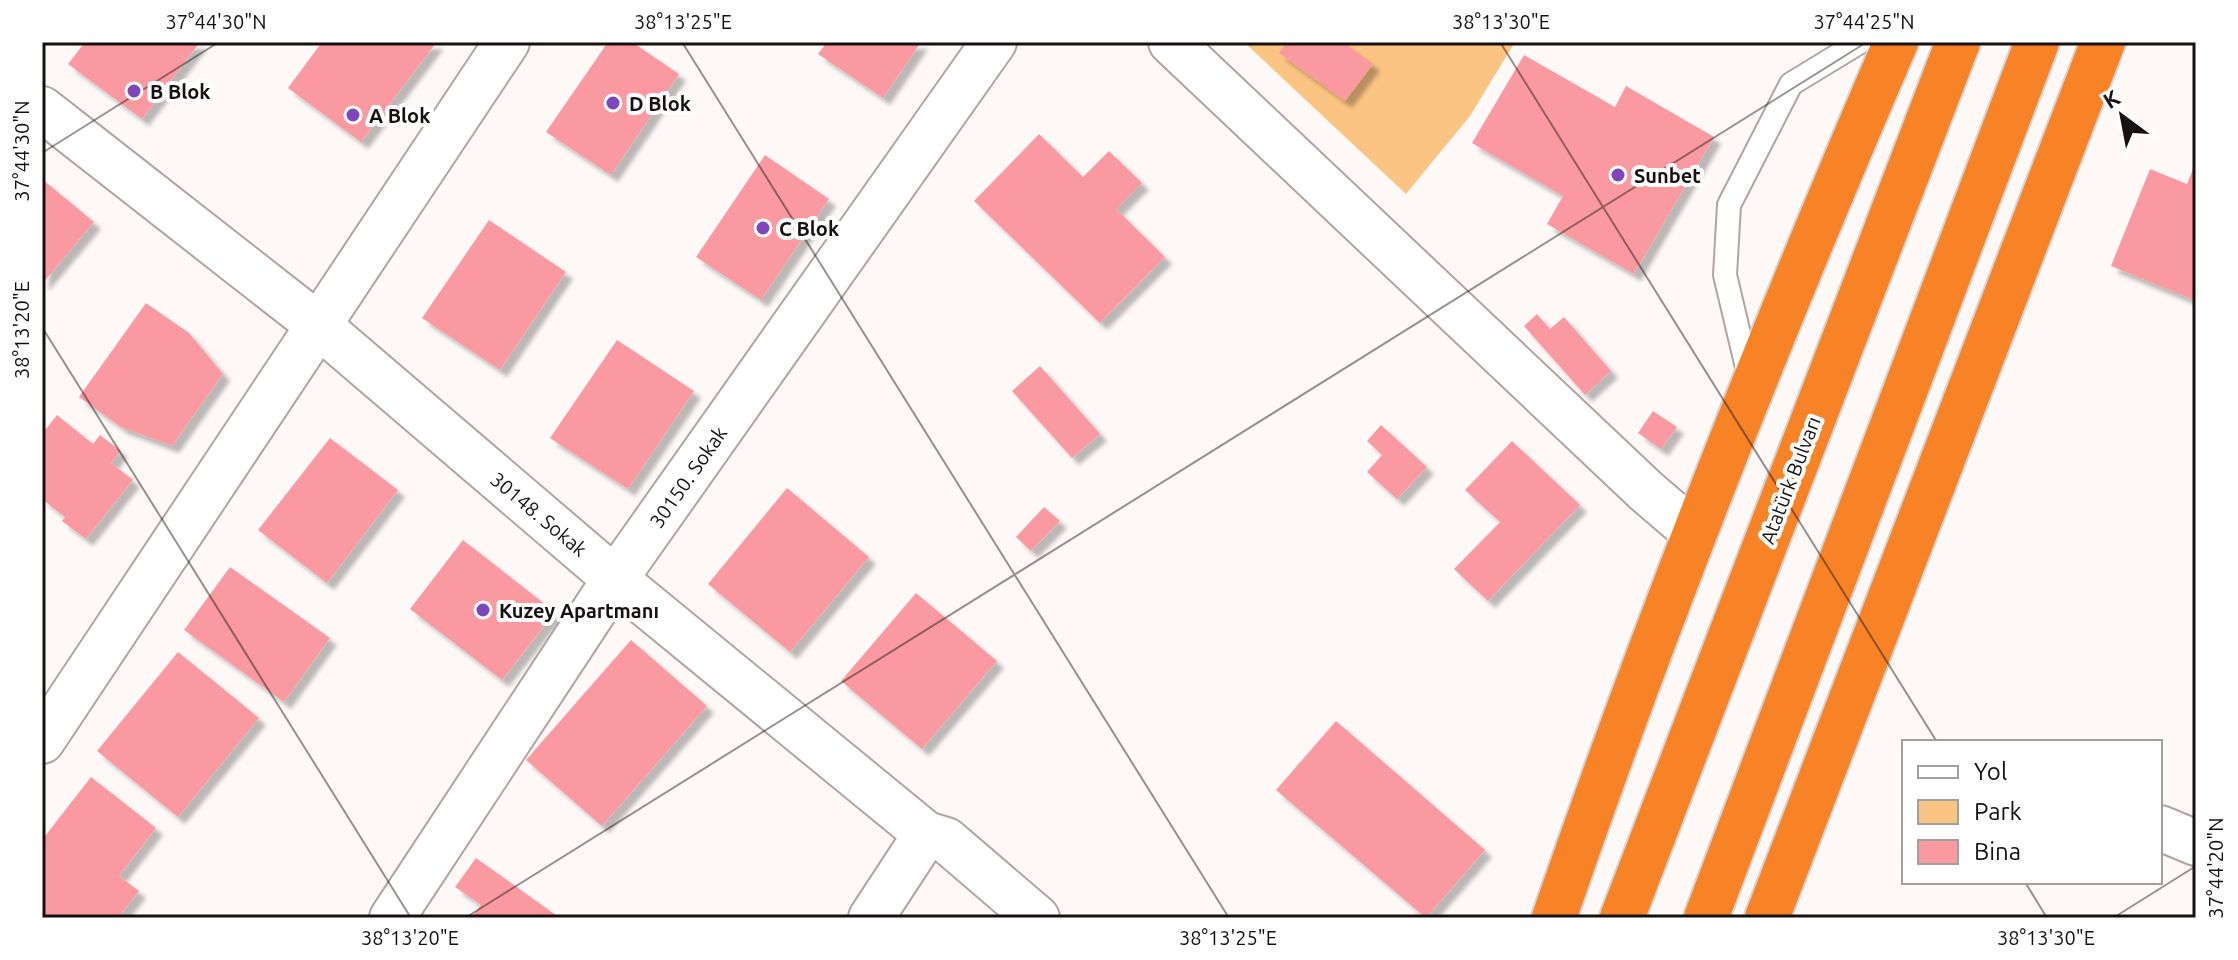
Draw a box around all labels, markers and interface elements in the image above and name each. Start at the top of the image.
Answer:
text: 37°44'30"N [165,10,267,33]
text: 38°13'25"E [634,10,732,33]
text: 38°13'30"E [1452,10,1550,33]
text: 37°44'25"N [1813,10,1915,33]
north arrow [2082,76,2162,156]
place label: B Blok [150,80,211,103]
marker: B Blok [125,82,143,100]
text: K [2098,84,2124,113]
place label: D Blok [629,92,691,115]
marker: D Blok [604,94,622,112]
text: 37°44'30"N [10,100,33,202]
place label: A Blok [369,104,430,127]
marker: A Blok [344,106,362,124]
place label: Sunbet [1634,164,1701,187]
marker: Sunbet [1609,166,1627,184]
place label: C Blok [779,217,839,240]
marker: C Blok [754,219,772,237]
text: 38°13'20"E [10,281,33,379]
street label: Atatürk Bulvarı [1755,413,1825,547]
street label: 30150. Sokak [645,422,731,532]
street label: 30148. Sokak [486,467,592,561]
place label: Kuzey Apartmanı [499,599,659,622]
marker: Kuzey Apartmanı [474,601,492,619]
legend [1902,740,2162,884]
text: Yol [1974,758,2007,785]
text: Park [1974,798,2022,825]
text: 37°44'20"N [2204,817,2227,919]
text: Bina [1974,838,2021,865]
text: 38°13'20"E [361,926,459,949]
text: 38°13'25"E [1179,926,1277,949]
text: 38°13'30"E [1997,926,2095,949]

